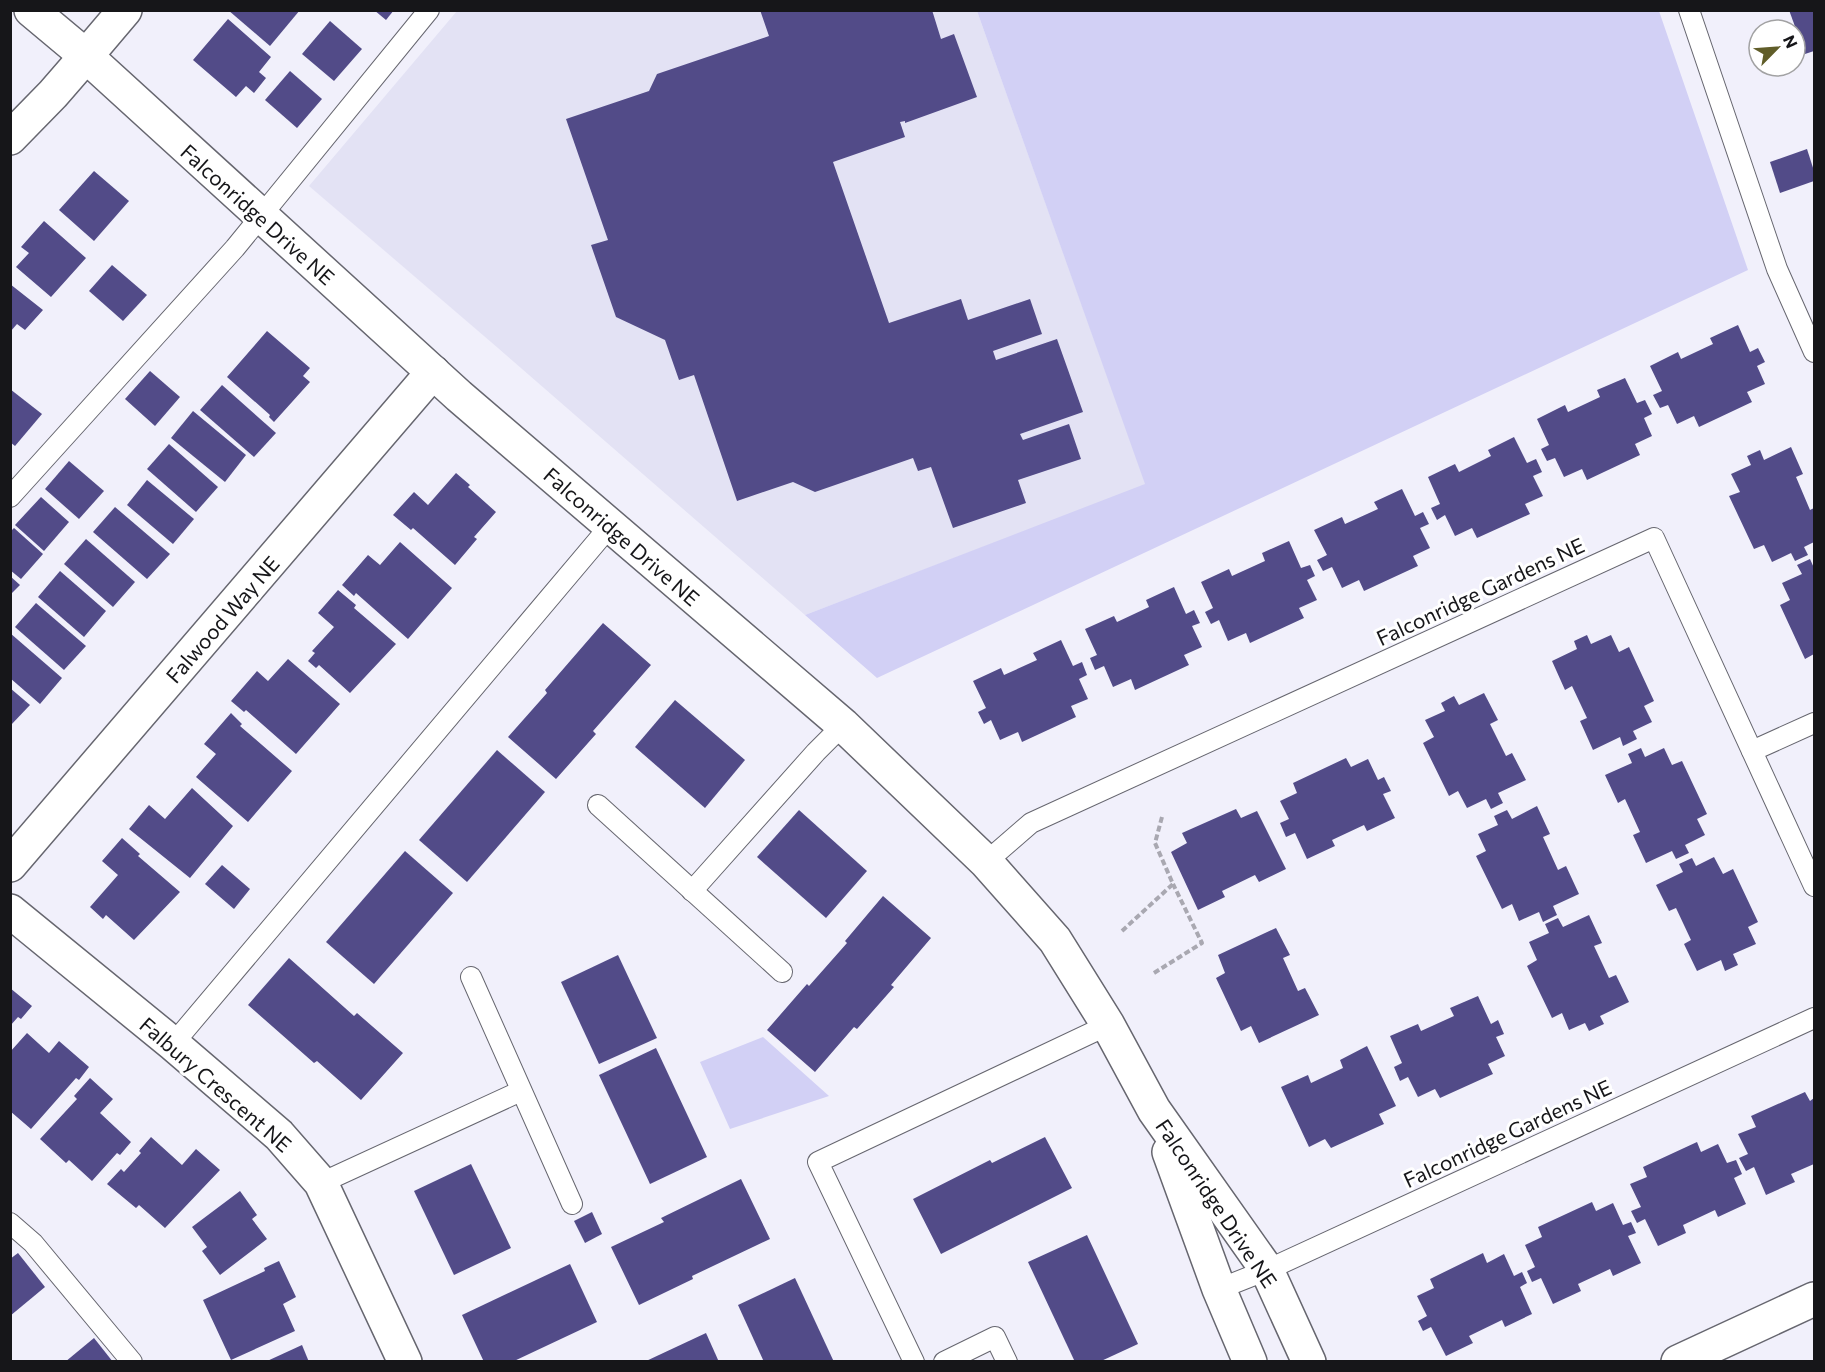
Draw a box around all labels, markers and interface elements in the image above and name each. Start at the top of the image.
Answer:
north arrow [1747,18,1807,78]
text: N [1780,32,1802,51]
street label: Falconridge Drive NE [176,138,340,290]
street label: Falconridge Drive NE [539,462,705,610]
street label: Falconridge Gardens NE [1372,532,1588,650]
street label: Falwood Way NE [160,550,284,688]
street label: Falbury Crescent NE [135,1011,297,1157]
street label: Falconridge Gardens NE [1399,1074,1615,1192]
street label: Falconridge Drive NE [1151,1114,1283,1292]

